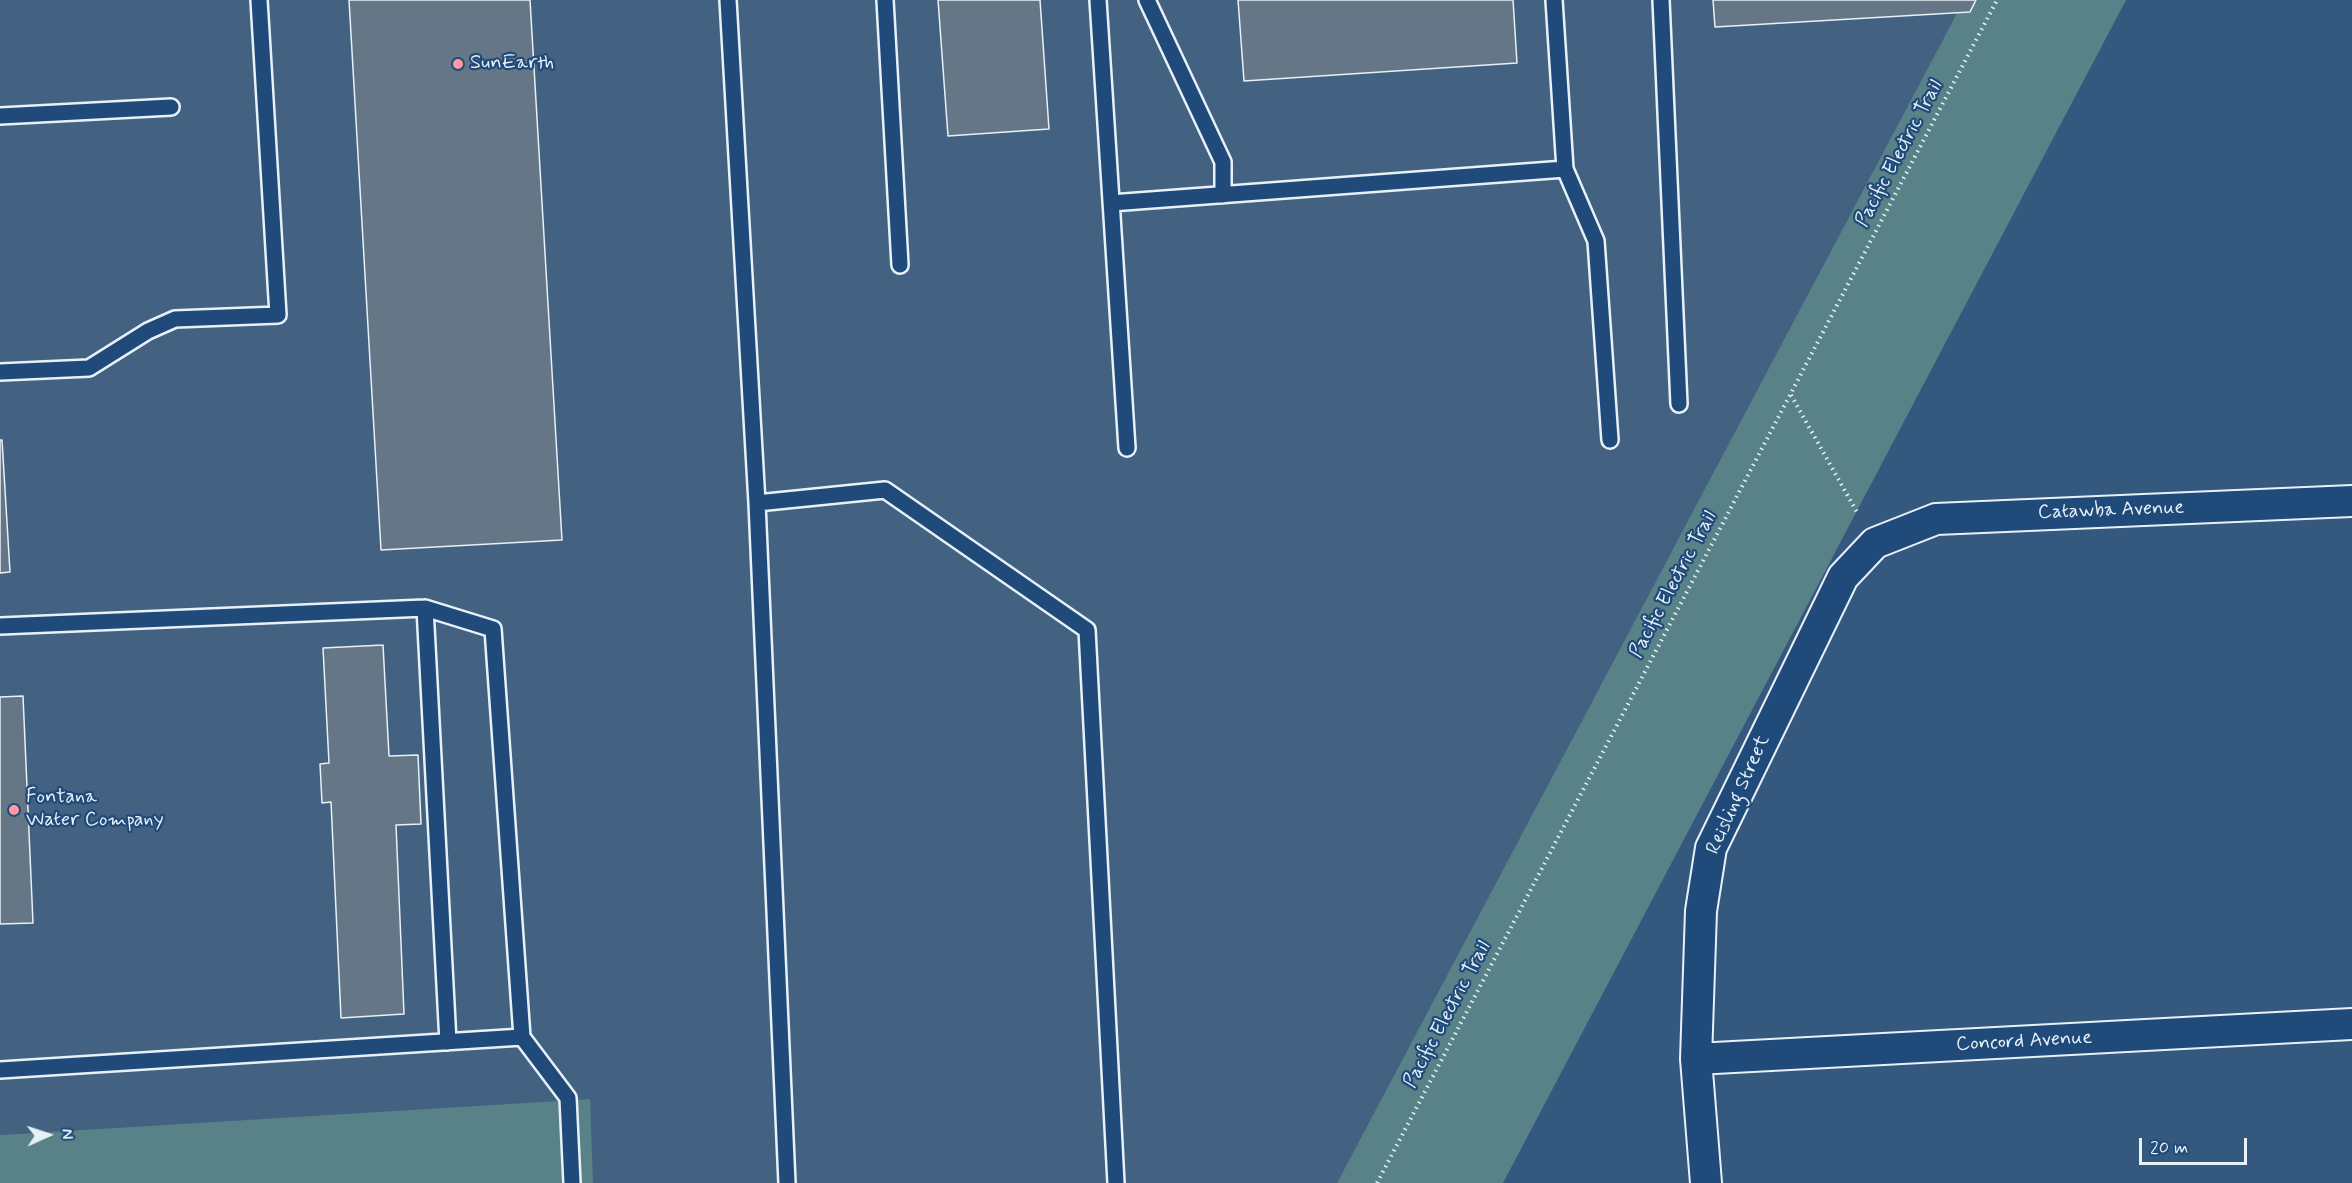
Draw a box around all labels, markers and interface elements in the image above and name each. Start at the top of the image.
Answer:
place label: SunEarth [470,52,554,76]
marker: SunEarth [451,57,465,71]
street label: Pacific Electric Trail [1851,76,1949,232]
street label: Catawba Avenue [2037,496,2185,526]
street label: Pacific Electric Trail [1625,507,1723,663]
street label: Reisling Street [1702,732,1776,858]
place label: Fontana Water Company [26,786,164,833]
marker: Fontana Water Company [7,803,21,817]
street label: Pacific Electric Trail [1399,937,1497,1093]
street label: Concord Avenue [1955,1026,2093,1058]
north arrow [18,1105,78,1165]
scale bar [2142,1126,2250,1164]
text: N [56,1128,77,1140]
text: 20 m [2150,1136,2188,1160]

